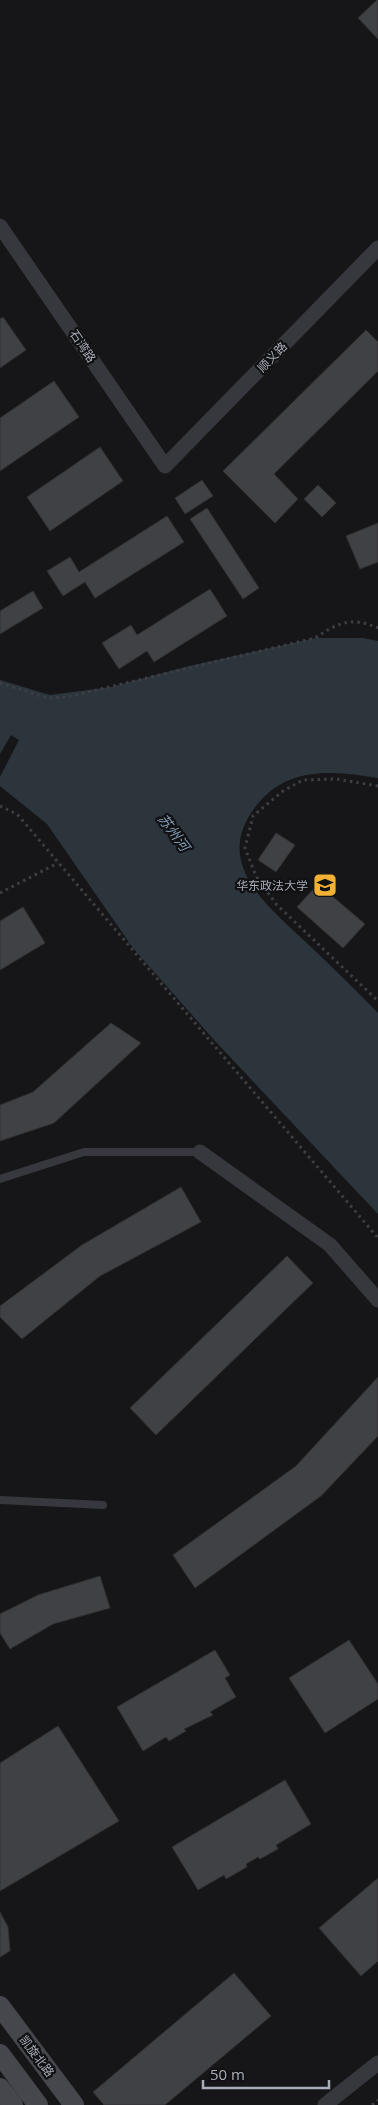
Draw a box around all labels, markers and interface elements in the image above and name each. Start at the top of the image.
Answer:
street label: 石湾路 [66,326,100,366]
street label: 顺义路 [253,338,291,376]
water label: 苏州河 [154,810,196,857]
school or university icon: 华东政法大学 [312,872,338,898]
place label: 华东政法大学 [236,877,308,894]
street label: 凯旋北路 [16,2032,58,2080]
scale bar [203,2058,329,2090]
text: 50 m [210,2064,245,2084]

